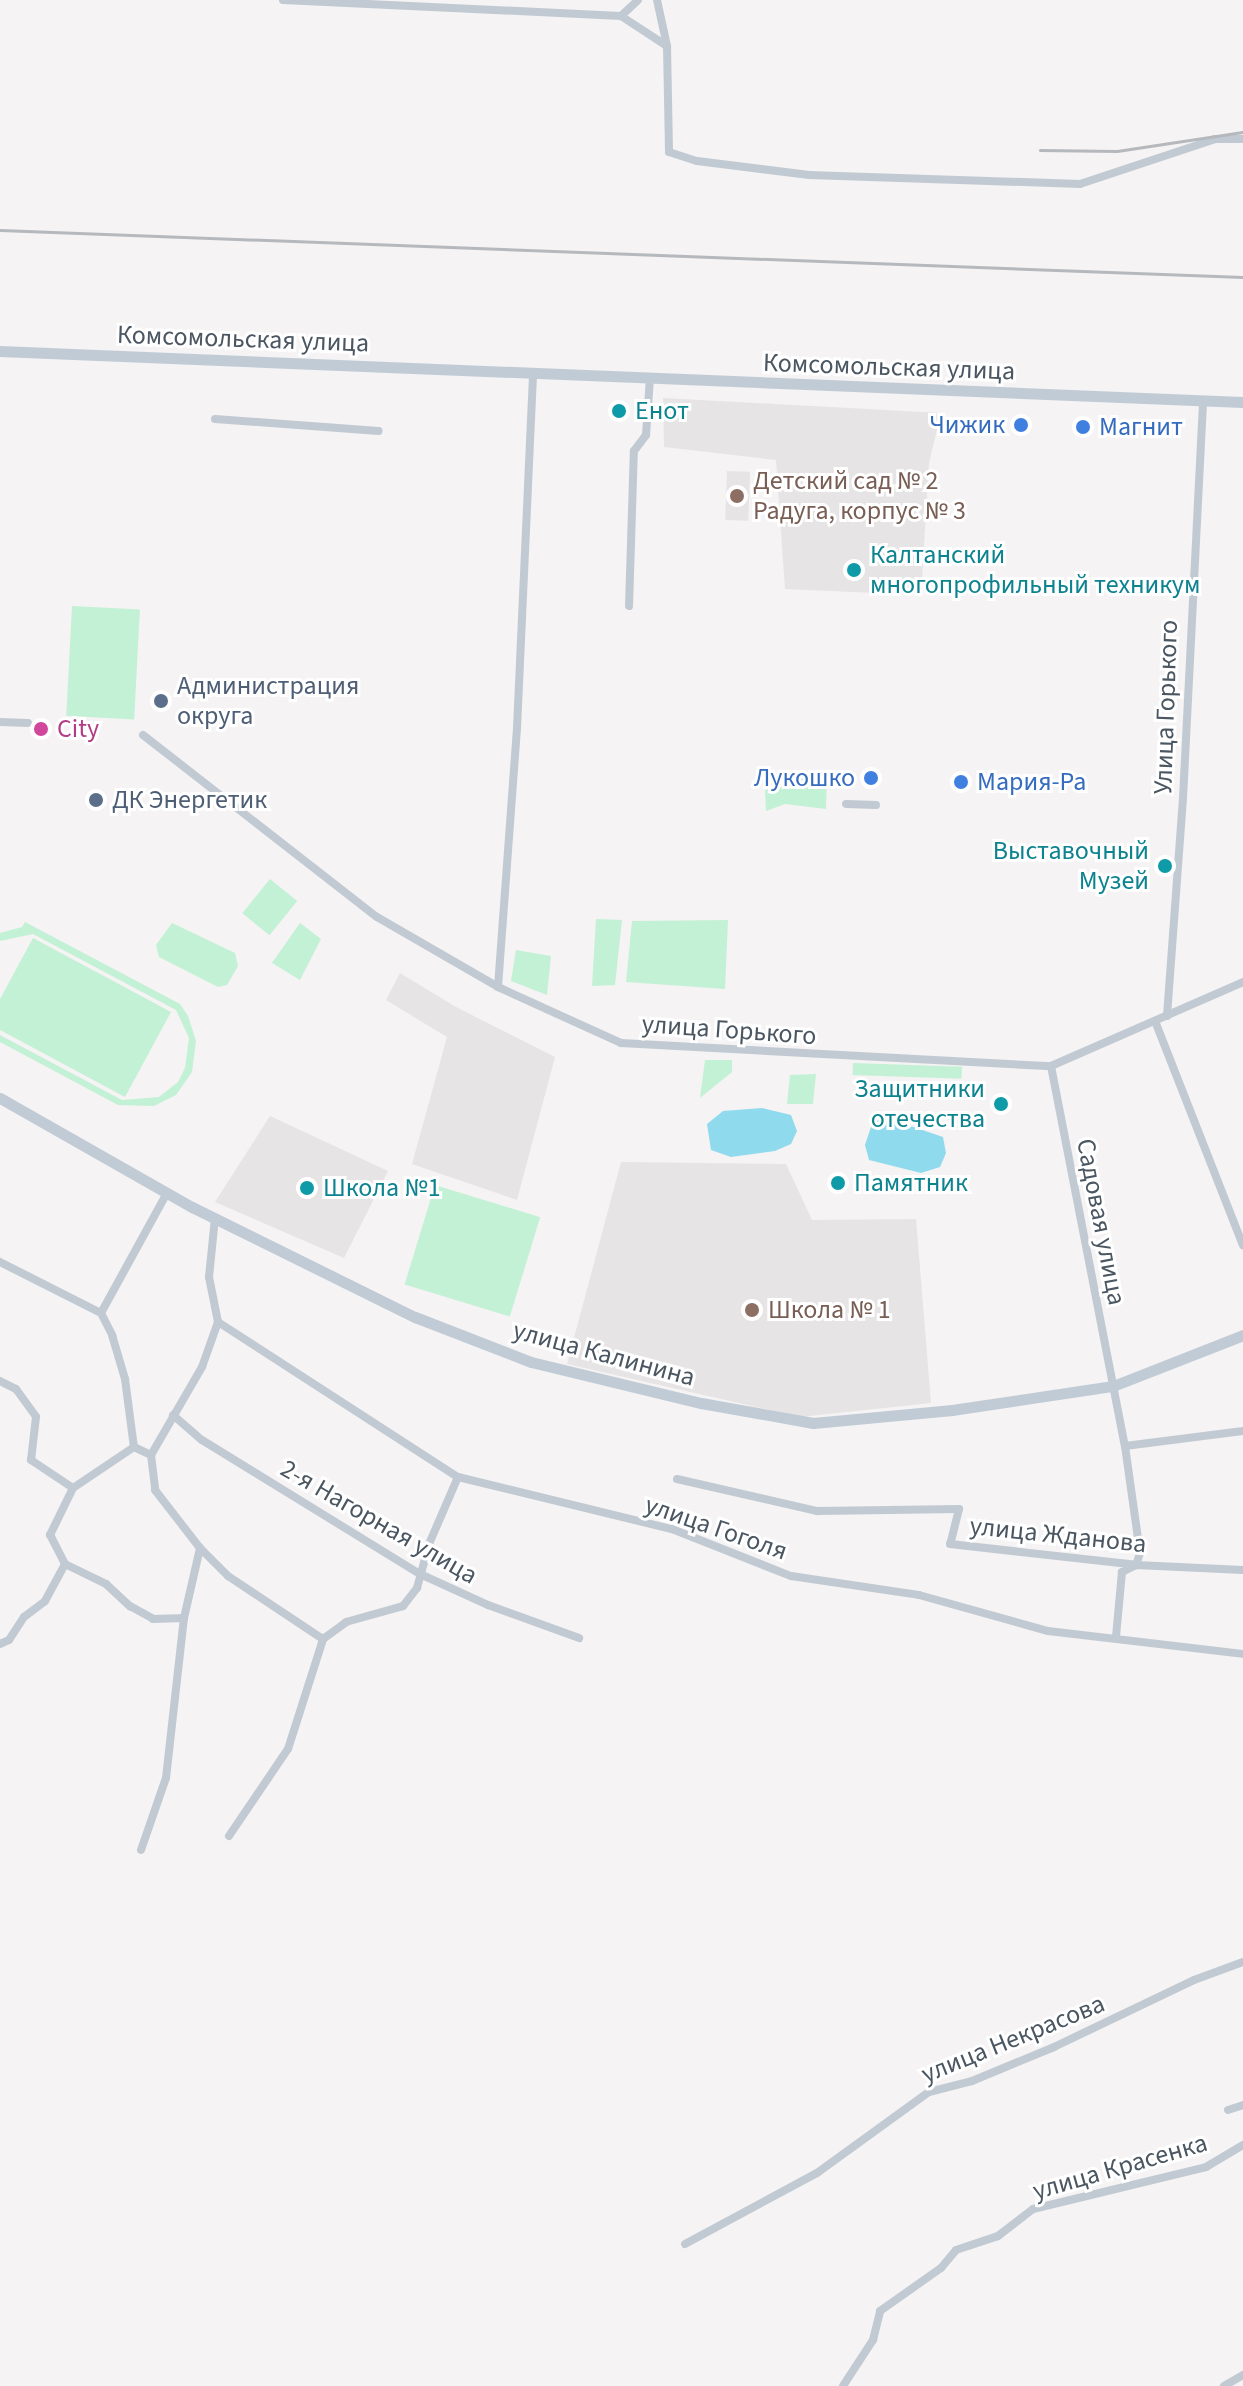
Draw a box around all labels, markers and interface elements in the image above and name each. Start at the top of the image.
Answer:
street label: Комсомольская улица [116,319,370,359]
street label: Комсомольская улица [762,347,1016,387]
place label: Енот [635,395,689,427]
marker: Енот [610,402,628,420]
place label: Чижик [929,409,1005,441]
place label: Магнит [1099,411,1183,443]
marker: Чижик [1012,416,1030,434]
marker: Магнит [1074,418,1092,436]
place label: Детский сад № 2 Радуга, корпус № 3 [753,465,966,526]
marker: Детский сад № 2 Радуга, корпус № 3 [728,487,746,505]
place label: Калтанский многопрофильный техникум [870,539,1200,600]
marker: Калтанский многопрофильный техникум [845,561,863,579]
street label: Улица Горького [1147,619,1185,795]
place label: Администрация округа [177,670,359,732]
marker: Администрация округа [152,692,170,710]
place label: City [57,713,99,745]
marker: City [32,720,50,738]
place label: Лукошко [754,762,855,794]
place label: Мария-Ра [977,766,1086,798]
marker: Лукошко [862,769,880,787]
marker: Мария-Ра [952,773,970,791]
place label: ДК Энергетик [112,784,267,816]
marker: ДК Энергетик [87,791,105,809]
place label: Выставочный Музей [993,835,1149,896]
marker: Выставочный Музей [1156,857,1174,875]
street label: улица Горького [641,1008,817,1052]
place label: Защитники отечества [854,1073,985,1134]
marker: Защитники отечества [992,1095,1010,1113]
street label: Садовая улица [1070,1136,1132,1308]
place label: Памятник [854,1167,968,1199]
place label: Школа №1 [323,1172,441,1204]
marker: Памятник [829,1174,847,1192]
marker: Школа №1 [298,1179,316,1197]
place label: Школа № 1 [768,1294,891,1326]
marker: Школа № 1 [743,1301,761,1319]
street label: улица Калинина [510,1315,698,1393]
street label: 2-я Нагорная улица [275,1453,483,1591]
street label: улица Гоголя [641,1489,791,1567]
street label: улица Жданова [968,1510,1148,1560]
street label: улица Некрасова [917,1988,1109,2090]
street label: улица Красенка [1029,2127,1211,2207]

